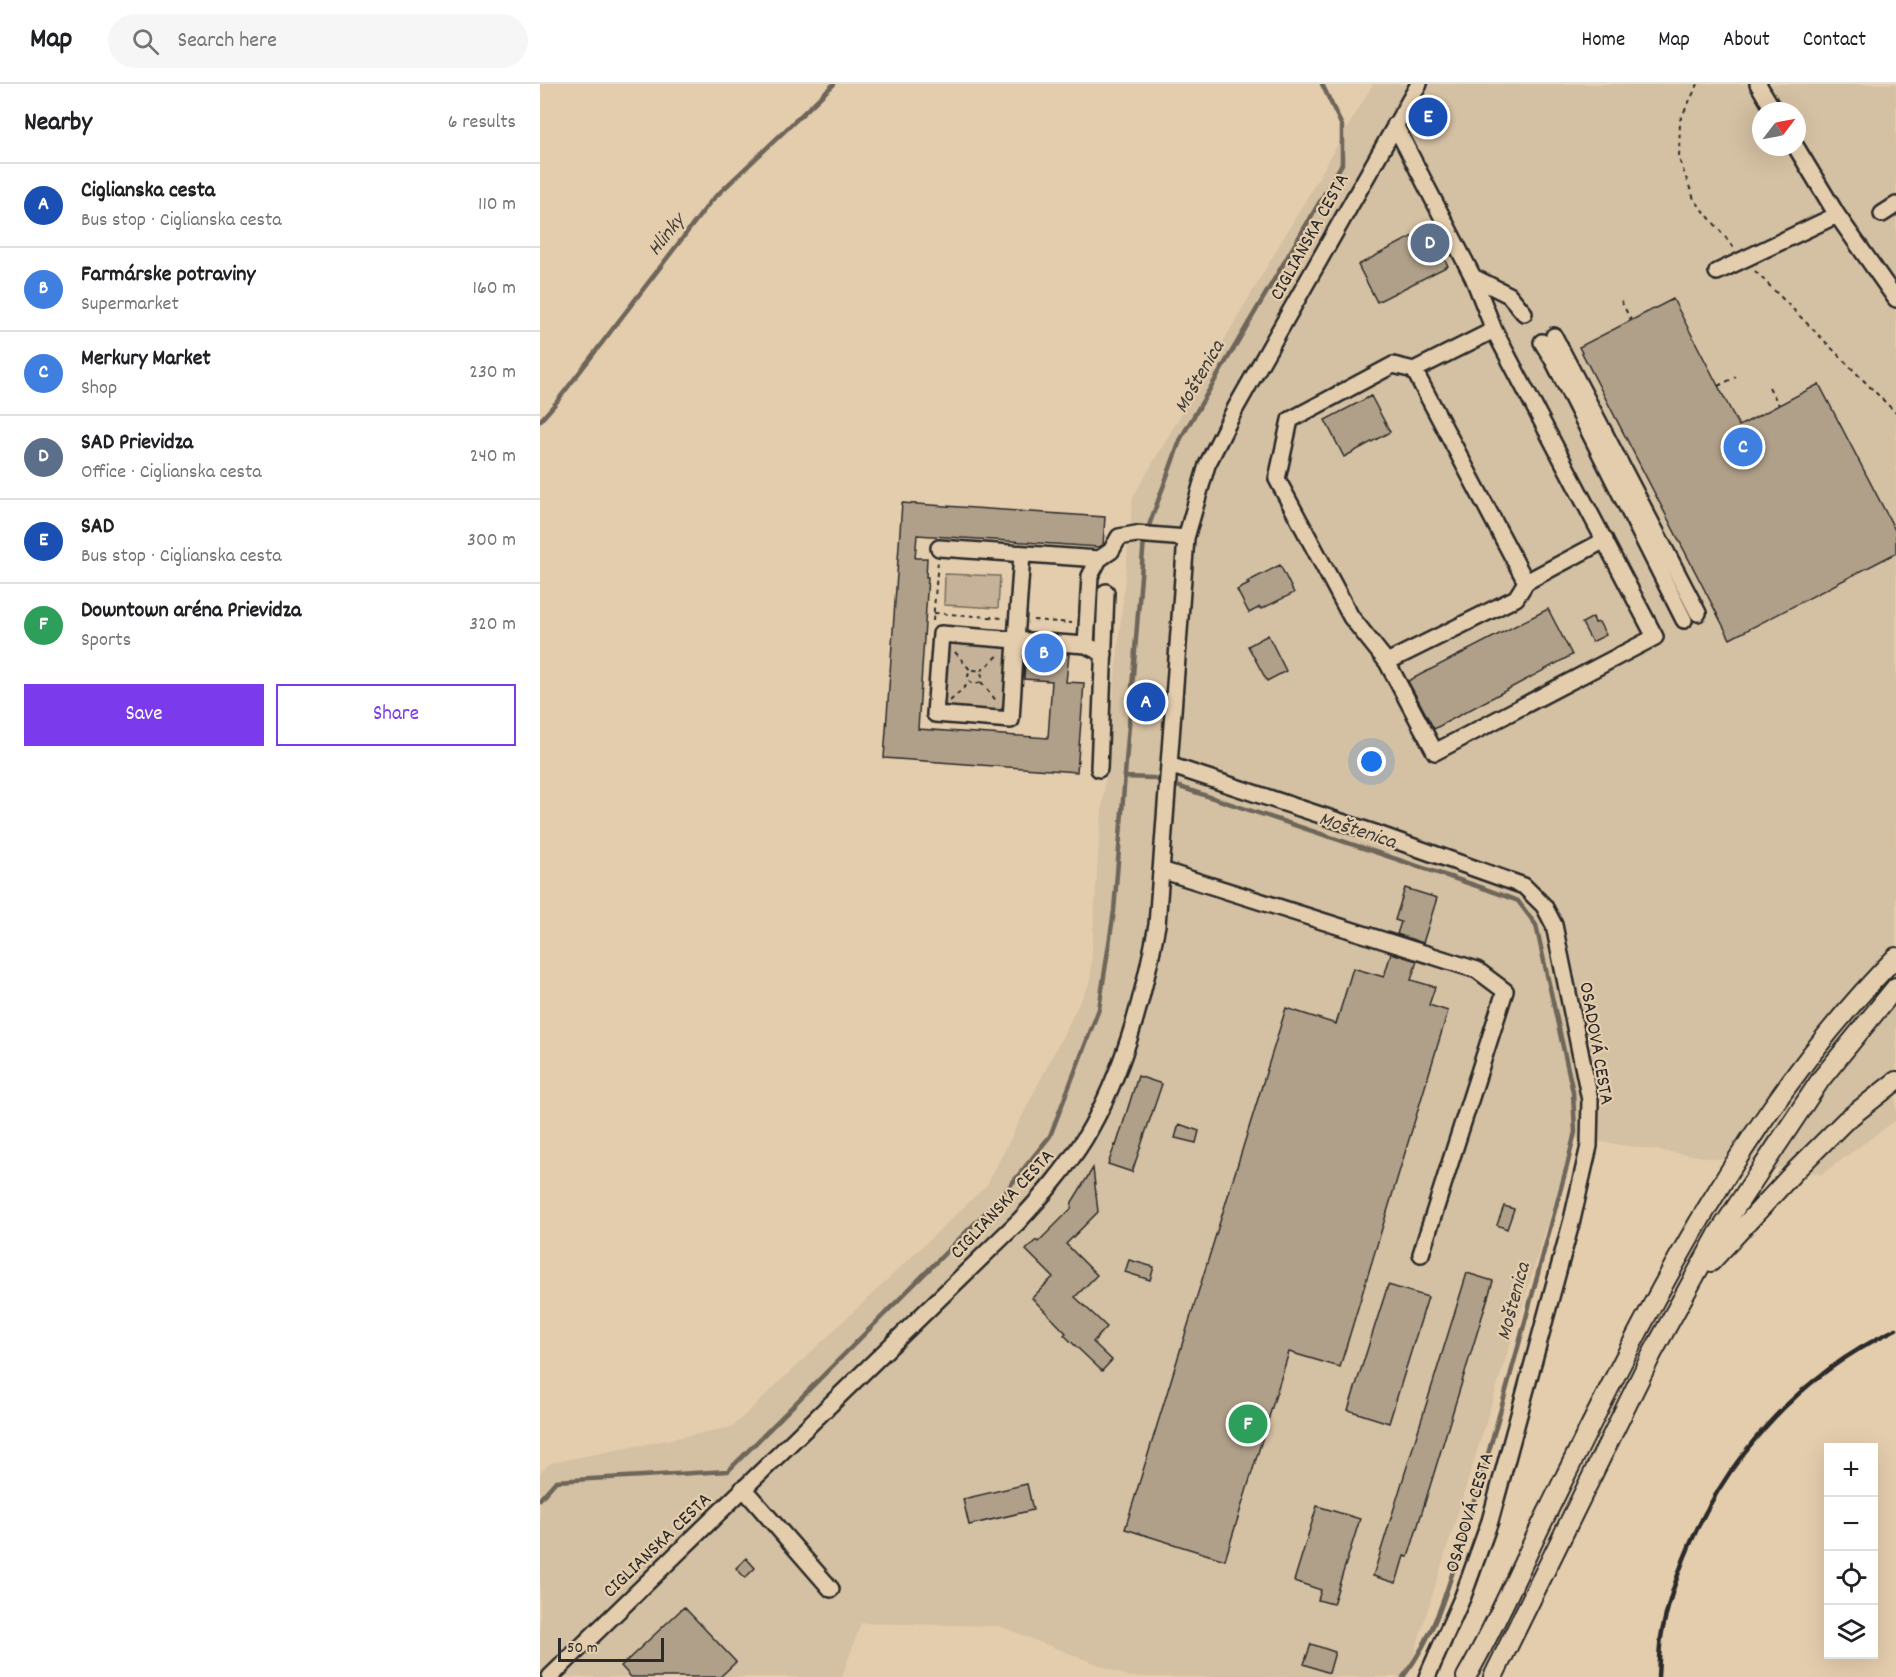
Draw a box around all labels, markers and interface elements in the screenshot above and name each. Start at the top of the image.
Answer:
search box [108,14,528,68]
text: Map [30,21,72,61]
icon: search [129,25,162,58]
text: Search here [177,26,277,57]
text: Home [1581,26,1625,56]
text: Map [1658,26,1690,56]
text: About [1723,26,1770,56]
text: Contact [1803,26,1866,56]
pin: E [1408,94,1448,140]
north arrow [1752,102,1806,156]
text: Nearby [24,105,92,142]
text: 6 results [448,109,516,137]
street label: CIGLIANSKA CESTA [1264,169,1357,306]
text: Ciglianska cesta [81,176,215,207]
text: A [38,191,49,219]
text: 110 m [478,191,516,219]
water label: Hlinky [641,206,695,263]
text: Bus stop · Ciglianska cesta [81,207,282,235]
pin: D [1410,220,1450,266]
text: Farmárske potraviny [81,260,255,291]
text: B [39,275,48,303]
text: 160 m [473,275,516,303]
text: Supermarket [81,291,179,319]
water label: Moštenica [1168,335,1234,419]
text: Merkury Market [81,344,211,375]
text: C [39,359,48,387]
text: 230 m [469,359,516,387]
text: Shop [81,375,117,403]
pin: C [1724,424,1762,470]
text: SAD Prievidza [81,428,193,459]
text: D [38,443,49,471]
text: 240 m [470,443,516,471]
text: Office · Ciglianska cesta [81,459,262,487]
text: SAD [81,512,114,543]
text: E [39,527,48,555]
text: 300 m [467,527,516,555]
text: Bus stop · Ciglianska cesta [81,543,282,571]
text: Downtown aréna Prievidza [81,596,301,627]
text: F [39,611,48,639]
text: 320 m [469,611,516,639]
text: Sports [81,627,131,655]
pin: B [1024,630,1064,676]
pin: A [1126,680,1166,724]
button: Save [24,684,264,746]
button: Share [276,684,516,746]
your location [1357,747,1386,776]
water label: Moštenica [1315,805,1401,859]
street label: OSADOVÁ CESTA [1570,980,1620,1107]
street label: CIGLIANSKA CESTA [945,1144,1062,1266]
water label: Moštenica [1490,1258,1540,1344]
pin: F [1228,1402,1268,1446]
map controls [1824,1443,1878,1659]
button: + [1824,1443,1878,1497]
street label: OSADOVÁ CESTA [1439,1449,1502,1576]
street label: CIGLIANSKA CESTA [597,1487,719,1605]
button: − [1824,1497,1878,1551]
button: locate [1824,1551,1878,1605]
button: layers [1824,1605,1878,1659]
scale bar [558,1635,664,1662]
text: 50 m [567,1637,598,1660]

